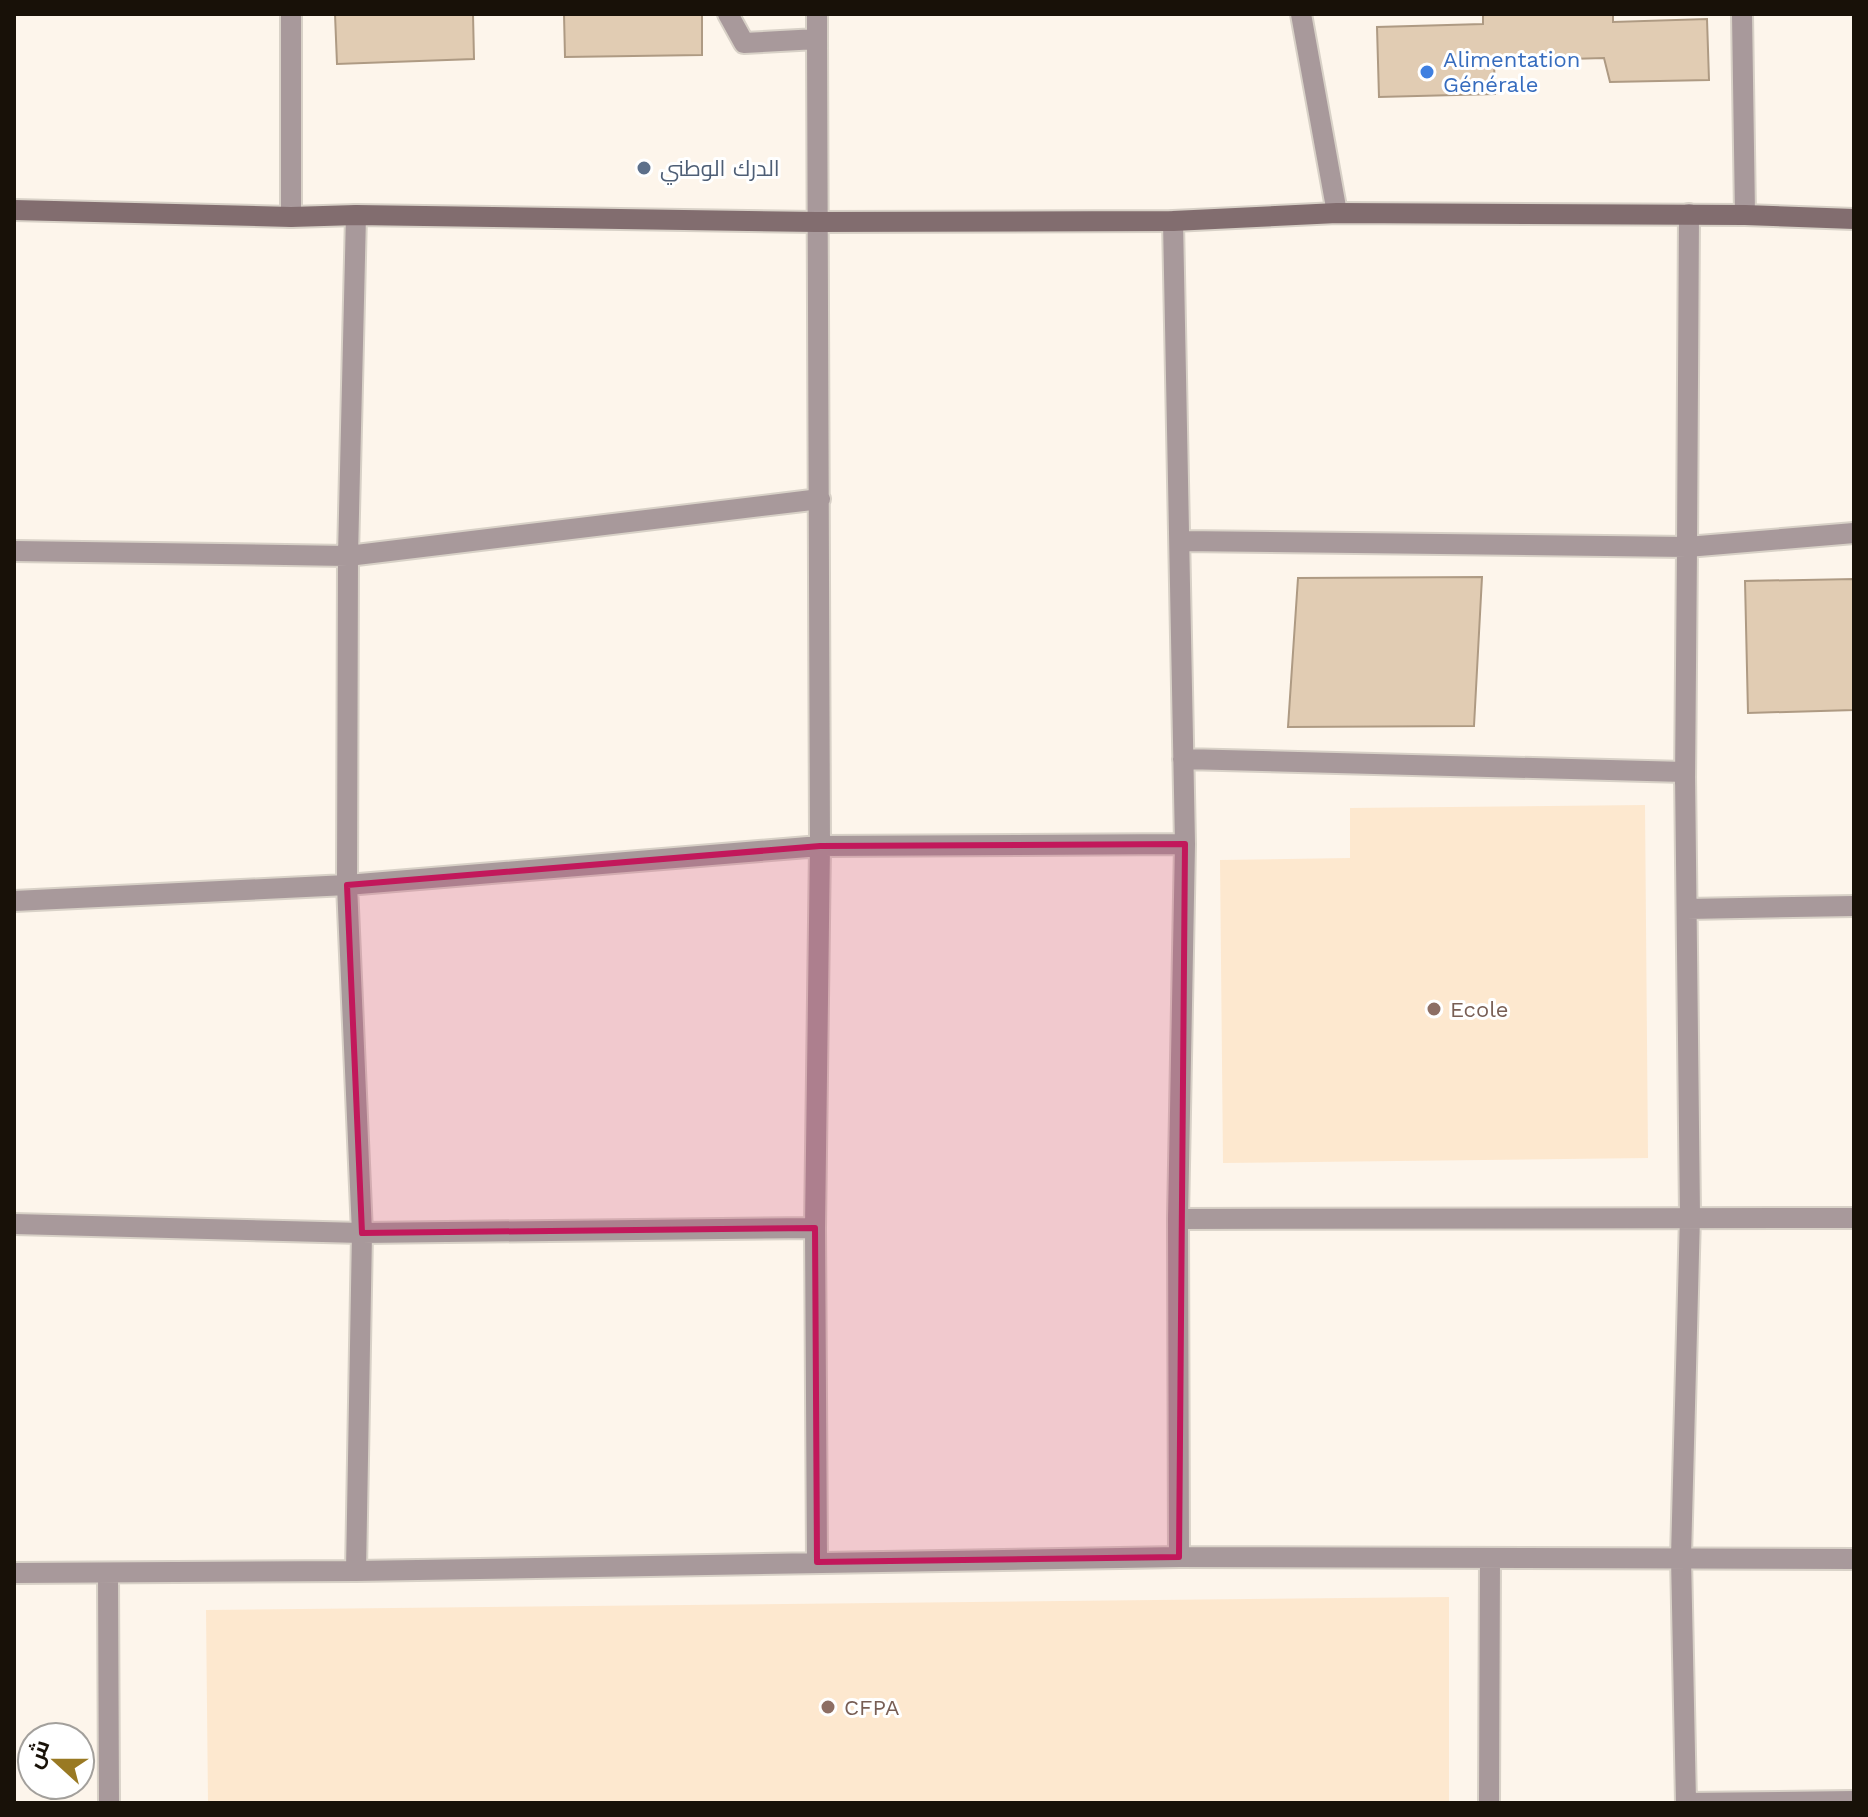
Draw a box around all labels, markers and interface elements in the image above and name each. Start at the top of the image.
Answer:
place label: Alimentation Générale [1443,47,1580,97]
marker: Alimentation Générale [1418,63,1436,81]
place label: الدرك الوطني [660,156,780,185]
marker: الدرك الوطني [635,159,653,177]
place label: Ecole [1450,997,1509,1022]
marker: Ecole [1425,1000,1443,1018]
place label: CFPA [844,1695,899,1720]
marker: CFPA [819,1698,837,1716]
north arrow [16,1721,96,1801]
text: ش [21,1736,55,1772]

